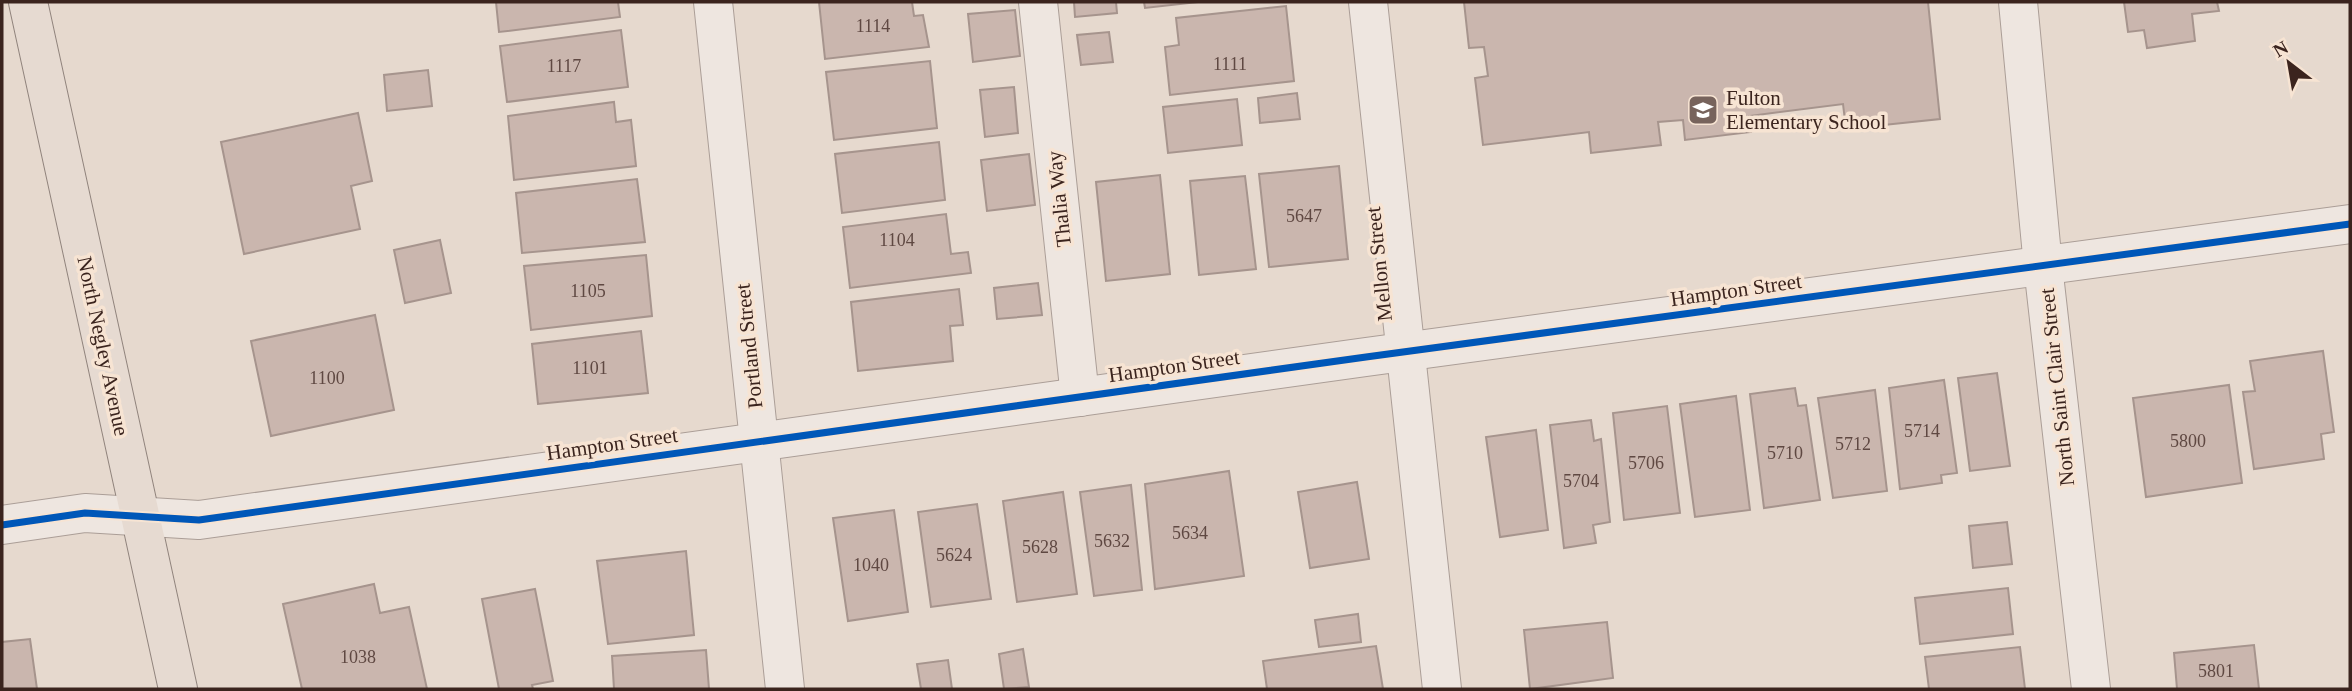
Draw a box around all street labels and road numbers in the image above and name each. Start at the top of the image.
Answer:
street label: Thalia Way [1042,149,1076,248]
street label: Mellon Street [1361,205,1397,322]
street label: North Negley Avenue [72,254,134,438]
street label: Hampton Street [1669,269,1803,311]
street label: Portland Street [730,282,767,410]
street label: North Saint Clair Street [2035,287,2079,487]
street label: Hampton Street [1107,345,1241,387]
street label: Hampton Street [545,423,679,465]

